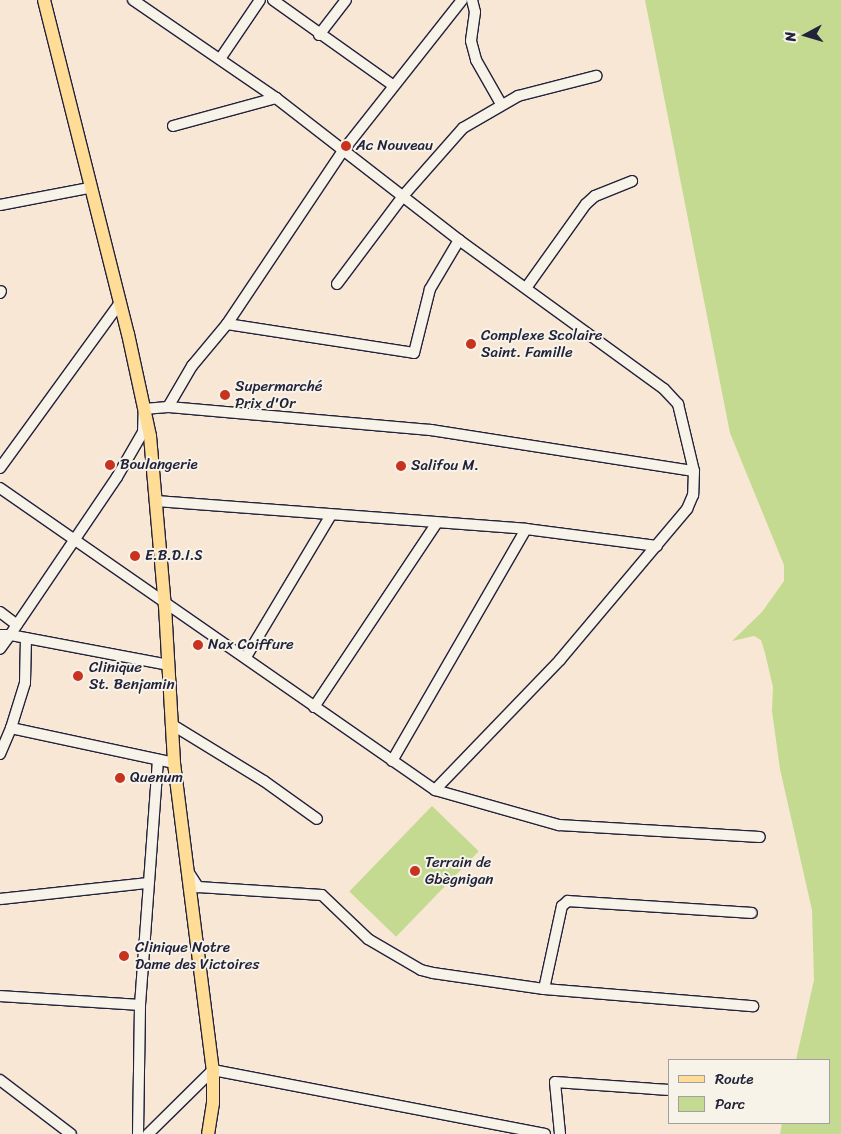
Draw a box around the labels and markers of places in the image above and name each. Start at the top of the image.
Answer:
place label: Ac Nouveau [356,137,433,155]
marker: Ac Nouveau [340,140,352,152]
place label: Complexe Scolaire Saint. Famille [481,326,603,361]
marker: Complexe Scolaire Saint. Famille [465,338,477,350]
place label: Supermarché Prix d'Or [235,377,322,412]
marker: Supermarché Prix d'Or [219,389,231,401]
place label: Boulangerie [120,456,198,474]
place label: Salifou M. [411,457,479,475]
marker: Boulangerie [104,459,116,471]
marker: Salifou M. [395,460,407,472]
place label: E.B.D.I.S [145,547,203,565]
marker: E.B.D.I.S [129,550,141,562]
place label: Nax Coiffure [208,636,294,654]
marker: Nax Coiffure [192,639,204,651]
place label: Clinique St. Benjamin [89,658,175,693]
marker: Clinique St. Benjamin [71,669,85,683]
place label: Quenum [130,769,183,787]
marker: Quenum [114,772,126,784]
place label: Terrain de Gbègnigan [425,853,493,888]
marker: Terrain de Gbègnigan [409,865,421,877]
place label: Clinique Notre Dame des Victoires [135,938,261,973]
marker: Clinique Notre Dame des Victoires [117,949,131,963]

